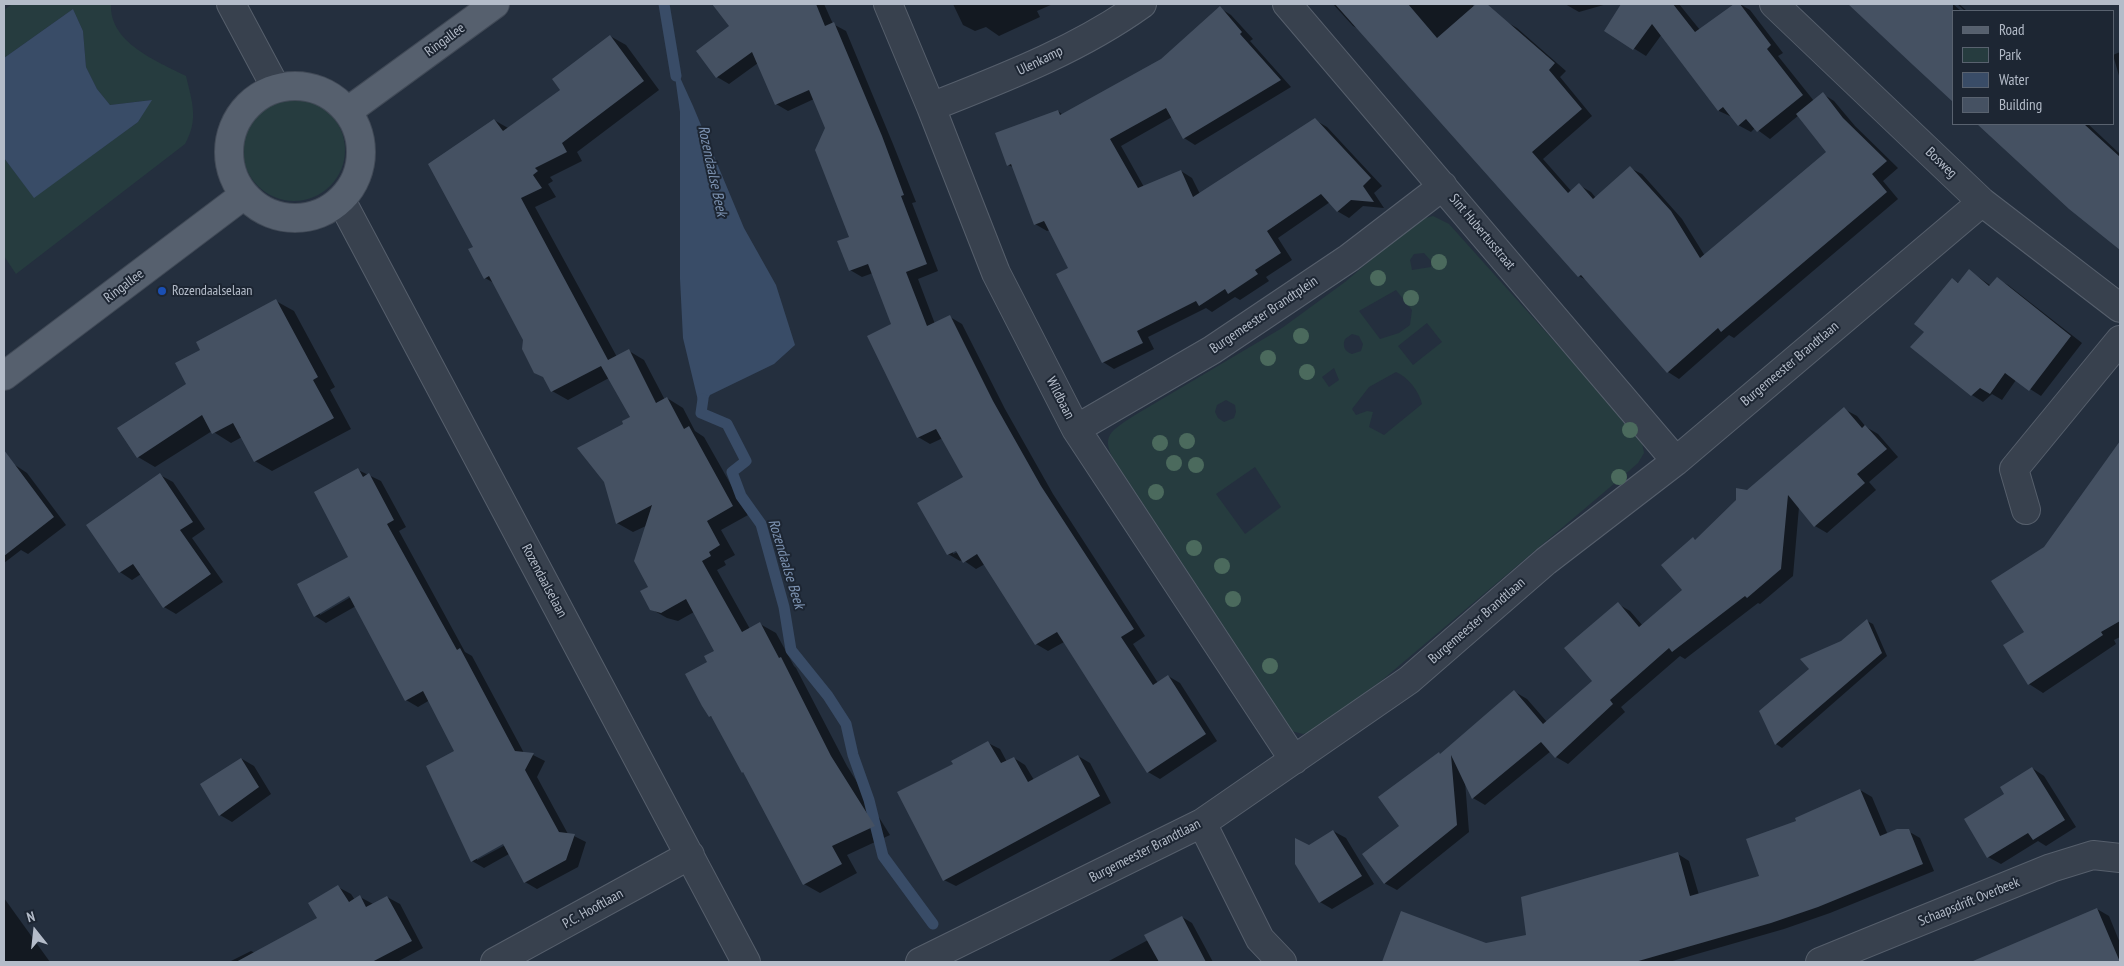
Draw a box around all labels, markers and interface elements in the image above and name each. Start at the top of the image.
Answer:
legend [1952,10,2114,125]
street label: Ringallee [422,20,468,60]
text: Road [1999,20,2025,39]
street label: Ulenkamp [1014,43,1066,79]
text: Park [1999,45,2021,64]
text: Water [1999,70,2029,89]
text: Building [1999,95,2042,114]
water label: Rozendaalse Beek [694,124,730,218]
street label: Bosweg [1922,144,1960,182]
street label: Sint Hubertusstraat [1445,191,1519,273]
street label: Ringallee [101,266,147,306]
street label: Burgemeester Brandtplein [1207,273,1321,357]
place label: Rozendaalselaan [172,283,252,299]
marker: Rozendaalselaan [156,285,168,297]
street label: Burgemeester Brandtlaan [1738,318,1842,410]
street label: Wildbaan [1042,374,1078,422]
water label: Rozendaalse Beek [764,517,808,611]
street label: Rozendaalselaan [518,542,570,620]
street label: Burgemeester Brandtlaan [1425,574,1529,668]
street label: Burgemeester Brandtlaan [1087,816,1203,886]
street label: Schaapsdrift Overbeek [1916,874,2022,930]
street label: P.C. Hooftlaan [560,886,626,932]
north arrow [10,906,60,956]
text: N [25,907,37,926]

